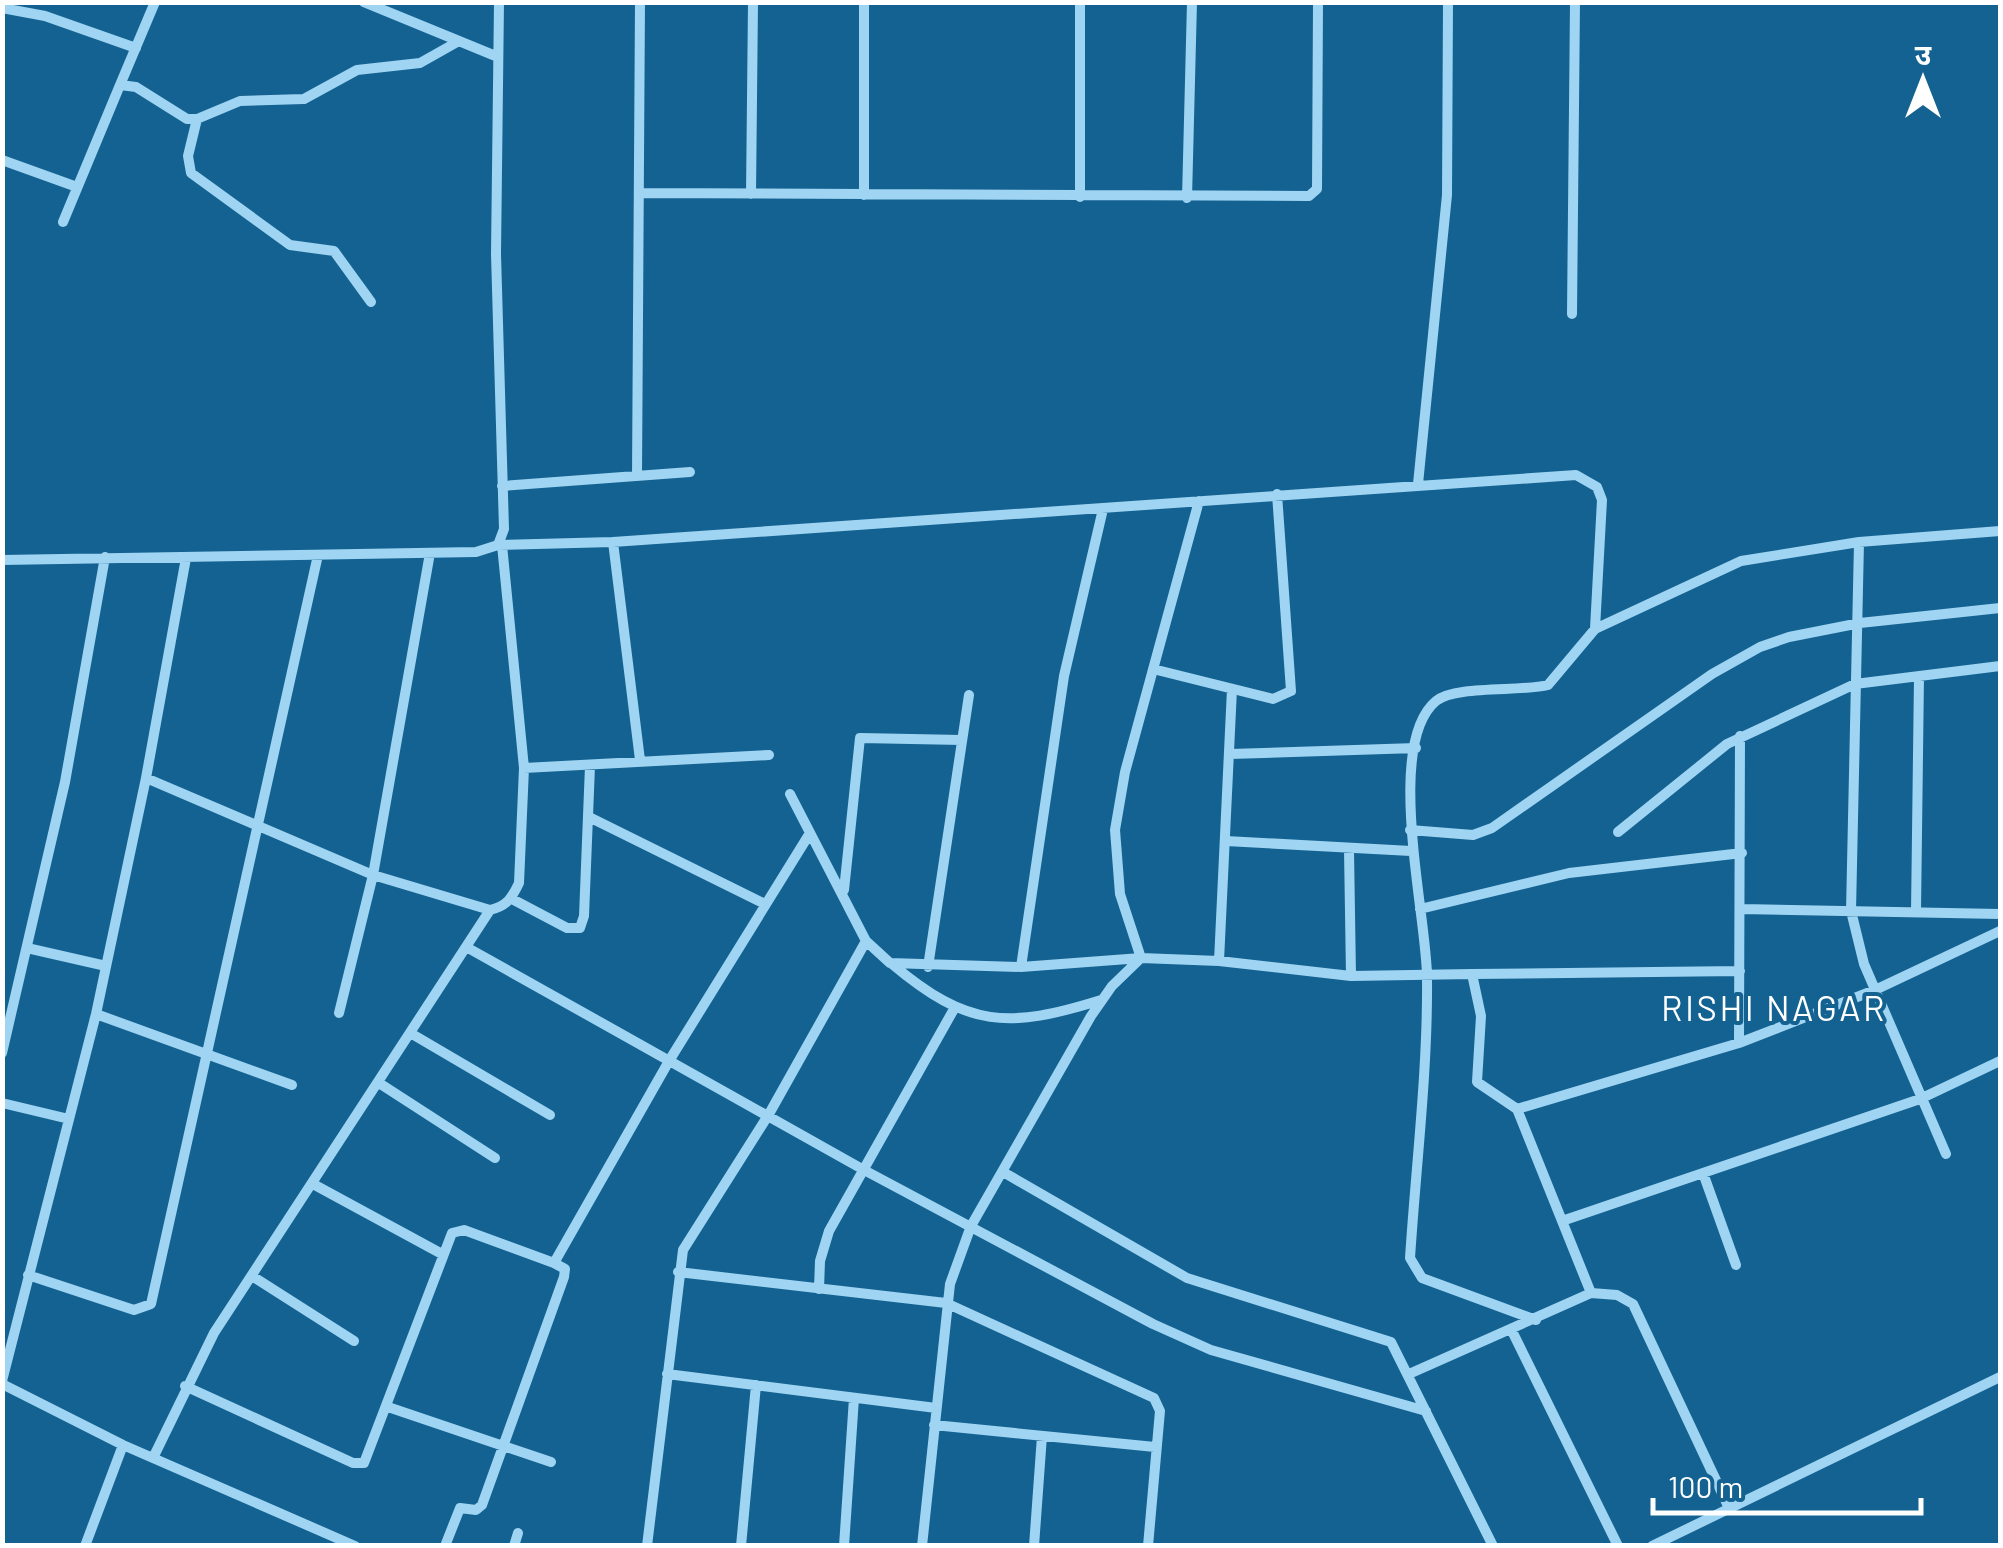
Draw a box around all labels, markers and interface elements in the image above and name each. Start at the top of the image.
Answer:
north arrow [1873,30,1973,130]
text: उ [1915,37,1932,71]
district label: RISHI NAGAR [1661,986,1887,1028]
scale bar [1653,1453,1920,1515]
text: 100 m [1668,1468,1743,1504]

